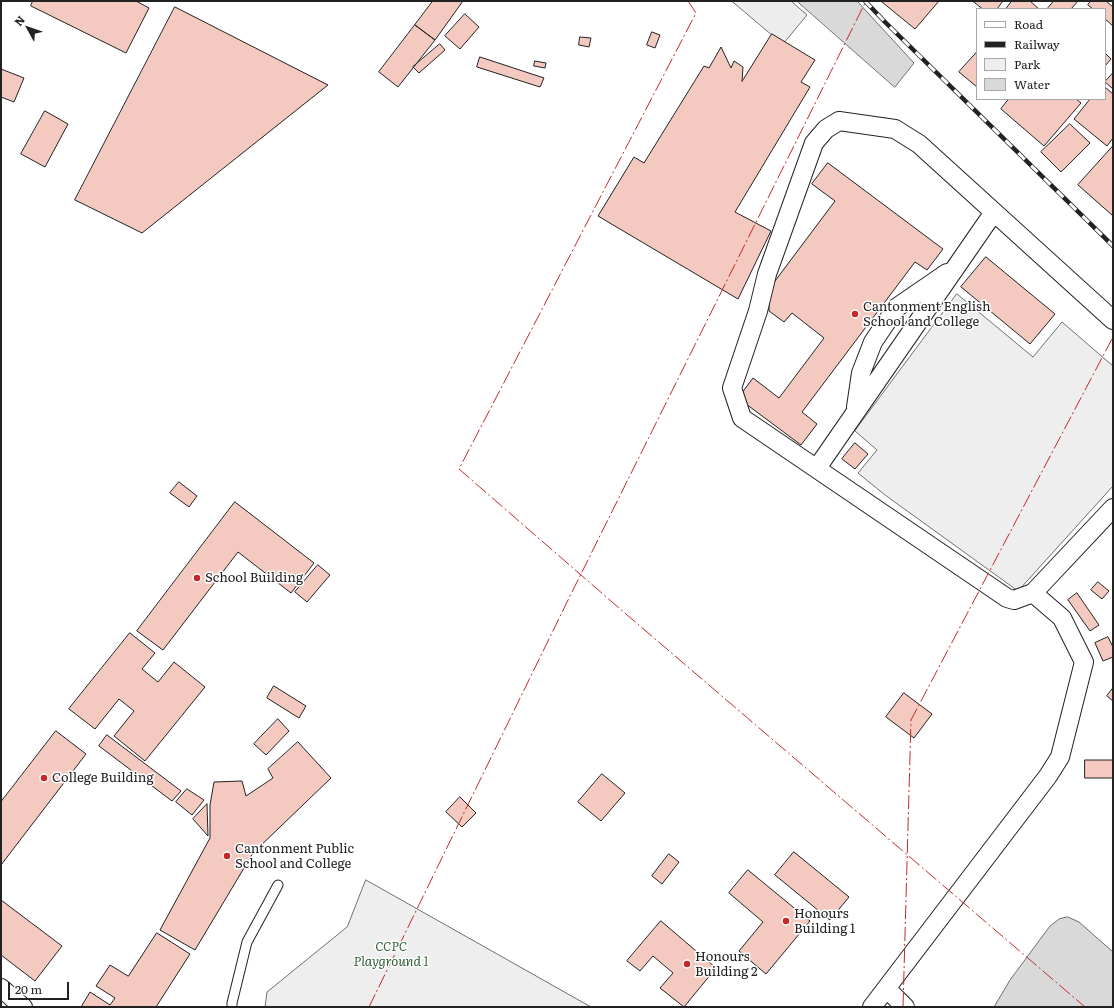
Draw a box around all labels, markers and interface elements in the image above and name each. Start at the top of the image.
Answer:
north arrow [8,8,48,48]
legend [976,8,1106,100]
text: N [10,12,28,29]
text: Road [1014,15,1043,33]
text: Railway [1014,35,1060,53]
text: Park [1014,55,1040,73]
text: Water [1014,75,1050,93]
place label: Cantonment English School and College [863,299,991,330]
marker: Cantonment English School and College [850,309,860,319]
place label: School Building [205,570,303,586]
marker: School Building [192,573,202,583]
place label: College Building [52,770,154,786]
marker: College Building [39,773,49,783]
place label: Cantonment Public School and College [235,841,354,872]
marker: Cantonment Public School and College [222,851,232,861]
place label: Honours Building 1 [794,906,855,937]
marker: Honours Building 1 [781,916,791,926]
park label: CCPC Playground 1 [354,939,428,970]
place label: Honours Building 2 [695,949,758,980]
marker: Honours Building 2 [682,959,692,969]
scale bar [10,974,71,1000]
text: 20 m [15,980,42,998]

